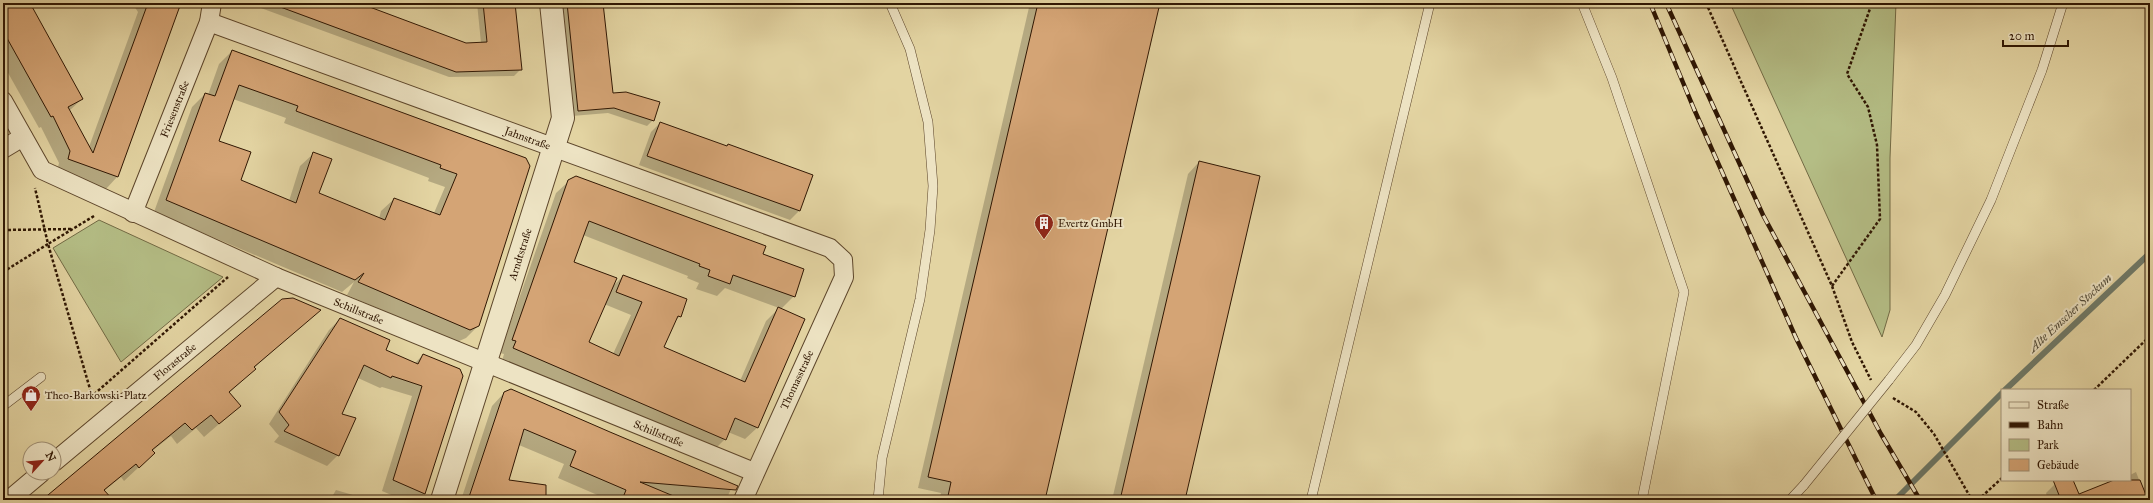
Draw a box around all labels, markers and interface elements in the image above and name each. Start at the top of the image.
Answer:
scale bar [2003,22,2068,48]
text: 20 m [2009,29,2035,43]
street label: Friesenstraße [157,78,192,139]
street label: Jahnstraße [502,123,553,152]
building icon: Evertz GmbH [1033,212,1055,240]
place label: Evertz GmbH [1058,217,1123,230]
street label: Arndtstraße [505,226,534,283]
water label: Alte Emscher Stockum [2024,271,2115,357]
street label: Schillstraße [332,295,386,327]
street label: Florastraße [151,340,199,383]
street label: Thomasstraße [778,348,817,412]
shop icon: Theo-Barkowski-Platz [20,384,42,412]
place label: Theo-Barkowski-Platz [45,389,147,402]
legend [2001,389,2131,481]
text: Straße [2037,398,2069,412]
street label: Schillstraße [632,417,686,449]
text: Bahn [2037,418,2064,432]
text: Park [2037,438,2059,452]
north arrow [22,441,62,481]
text: N [43,450,59,464]
text: Gebäude [2037,458,2079,472]

